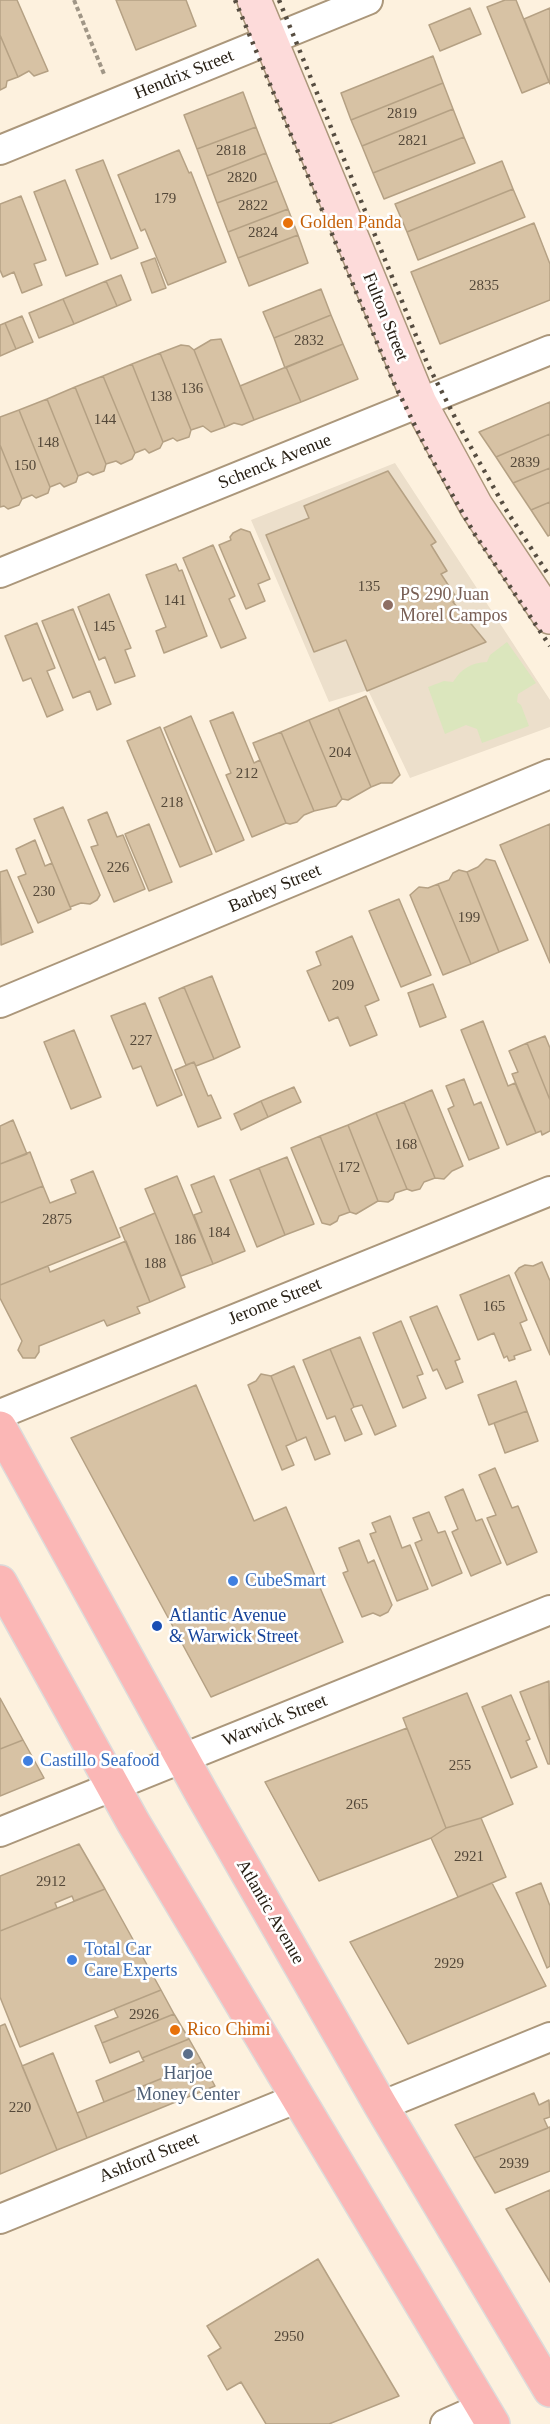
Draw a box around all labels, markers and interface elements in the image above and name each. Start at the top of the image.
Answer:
street label: Hendrix Street [131,45,237,105]
house number: 2819 [387,105,417,123]
house number: 2821 [398,132,428,150]
house number: 2818 [216,142,246,160]
house number: 2820 [227,169,257,187]
house number: 179 [154,190,176,208]
house number: 2822 [238,197,268,215]
place label: Golden Panda [300,212,401,234]
marker: Golden Panda [281,216,295,230]
house number: 2824 [248,224,278,242]
street label: Fulton Street [357,270,413,364]
house number: 2835 [469,277,499,295]
house number: 2832 [294,332,324,350]
house number: 136 [181,380,203,398]
house number: 138 [150,388,172,406]
house number: 144 [94,411,116,429]
street label: Schenck Avenue [215,429,335,495]
house number: 148 [37,434,59,452]
house number: 2839 [510,454,540,472]
house number: 150 [14,457,36,475]
house number: 135 [358,578,380,596]
place label: PS 290 Juan Morel Campos [400,584,507,626]
house number: 141 [164,592,186,610]
marker: PS 290 Juan Morel Campos [381,598,395,612]
house number: 145 [93,618,115,636]
house number: 204 [329,744,351,762]
house number: 212 [236,765,258,783]
house number: 218 [161,794,183,812]
house number: 226 [107,859,129,877]
street label: Barbey Street [225,860,325,918]
house number: 230 [33,883,55,901]
house number: 199 [458,909,480,927]
house number: 209 [332,977,354,995]
house number: 227 [130,1032,152,1050]
house number: 168 [395,1136,417,1154]
house number: 172 [338,1159,360,1177]
house number: 2875 [42,1211,72,1229]
house number: 184 [208,1224,230,1242]
house number: 186 [174,1231,196,1249]
house number: 188 [144,1255,166,1273]
street label: Jerome Street [225,1274,325,1330]
house number: 165 [483,1298,505,1316]
place label: CubeSmart [245,1570,326,1592]
marker: CubeSmart [226,1574,240,1588]
place label: Atlantic Avenue & Warwick Street [169,1605,299,1648]
marker: Atlantic Avenue & Warwick Street [150,1619,164,1633]
street label: Warwick Street [219,1690,331,1752]
place label: Castillo Seafood [40,1750,159,1772]
marker: Castillo Seafood [21,1754,35,1768]
house number: 255 [449,1757,471,1775]
house number: 265 [346,1796,368,1814]
house number: 2921 [454,1848,484,1866]
street label: Atlantic Avenue [231,1856,309,1968]
house number: 2912 [36,1873,66,1891]
place label: Total Car Care Experts [84,1939,177,1982]
marker: Total Car Care Experts [65,1953,79,1967]
house number: 2929 [434,1955,464,1973]
house number: 2926 [129,2006,159,2024]
place label: Rico Chimi [187,2019,271,2041]
marker: Rico Chimi [168,2023,182,2037]
marker: Harjoe Money Center [181,2047,195,2061]
place label: Harjoe Money Center [136,2063,240,2106]
house number: 220 [9,2099,31,2117]
street label: Ashford Street [96,2128,202,2188]
house number: 2939 [499,2155,529,2173]
house number: 2950 [274,2328,304,2346]

